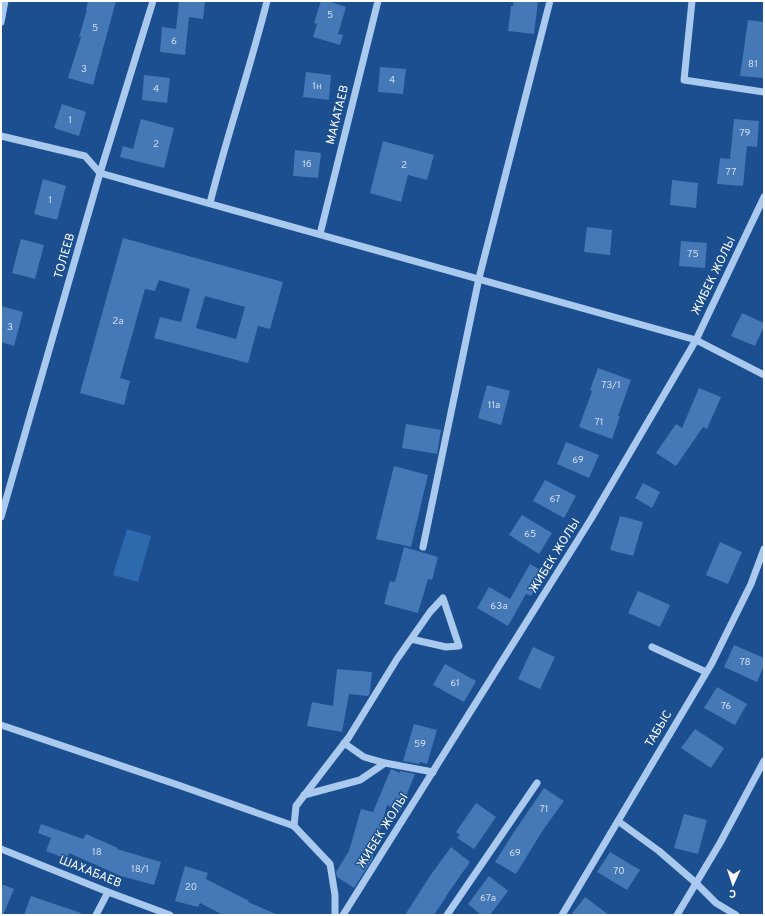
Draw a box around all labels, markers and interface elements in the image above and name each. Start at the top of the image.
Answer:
house number: 5 [327,9,333,22]
house number: 5 [92,22,98,35]
house number: 6 [171,35,177,48]
house number: 81 [748,58,758,71]
house number: 3 [81,63,87,76]
house number: 4 [389,74,395,87]
house number: 1н [312,80,322,93]
house number: 4 [153,83,159,96]
street label: МАКАТАЕВ [323,83,353,146]
house number: 1 [68,114,72,127]
house number: 79 [739,127,751,140]
house number: 2 [153,138,159,151]
house number: 1б [302,158,312,171]
house number: 2 [401,159,407,172]
house number: 77 [726,166,736,179]
house number: 1 [48,194,52,207]
street label: ТОЛЕЕВ [51,231,79,281]
street label: ЖИБЕК ЖОЛЫ [688,234,740,318]
house number: 75 [687,248,699,261]
house number: 2а [112,315,124,328]
house number: 3 [7,321,13,334]
house number: 73/1 [601,379,621,392]
house number: 11а [488,399,500,412]
house number: 71 [594,416,604,429]
house number: 69 [572,454,584,467]
house number: 67 [550,493,561,506]
street label: ЖИБЕК ЖОЛЫ [526,516,584,596]
house number: 65 [524,528,536,541]
house number: 63а [490,600,508,613]
house number: 78 [739,656,751,669]
house number: 61 [450,677,460,690]
house number: 76 [721,700,731,713]
street label: ТАБЫС [642,707,676,750]
house number: 59 [414,738,426,751]
street label: ЖИБЕК ЖОЛЫ [354,791,412,871]
house number: 71 [539,803,549,816]
house number: 18 [92,846,102,859]
house number: 69 [509,847,521,860]
street label: ШАХАБАЕВ [56,852,124,892]
house number: 18/1 [131,863,149,876]
north arrow [713,864,753,904]
house number: 70 [613,865,625,878]
house number: 20 [185,881,197,894]
text: С [729,886,736,900]
house number: 67а [480,892,496,905]

